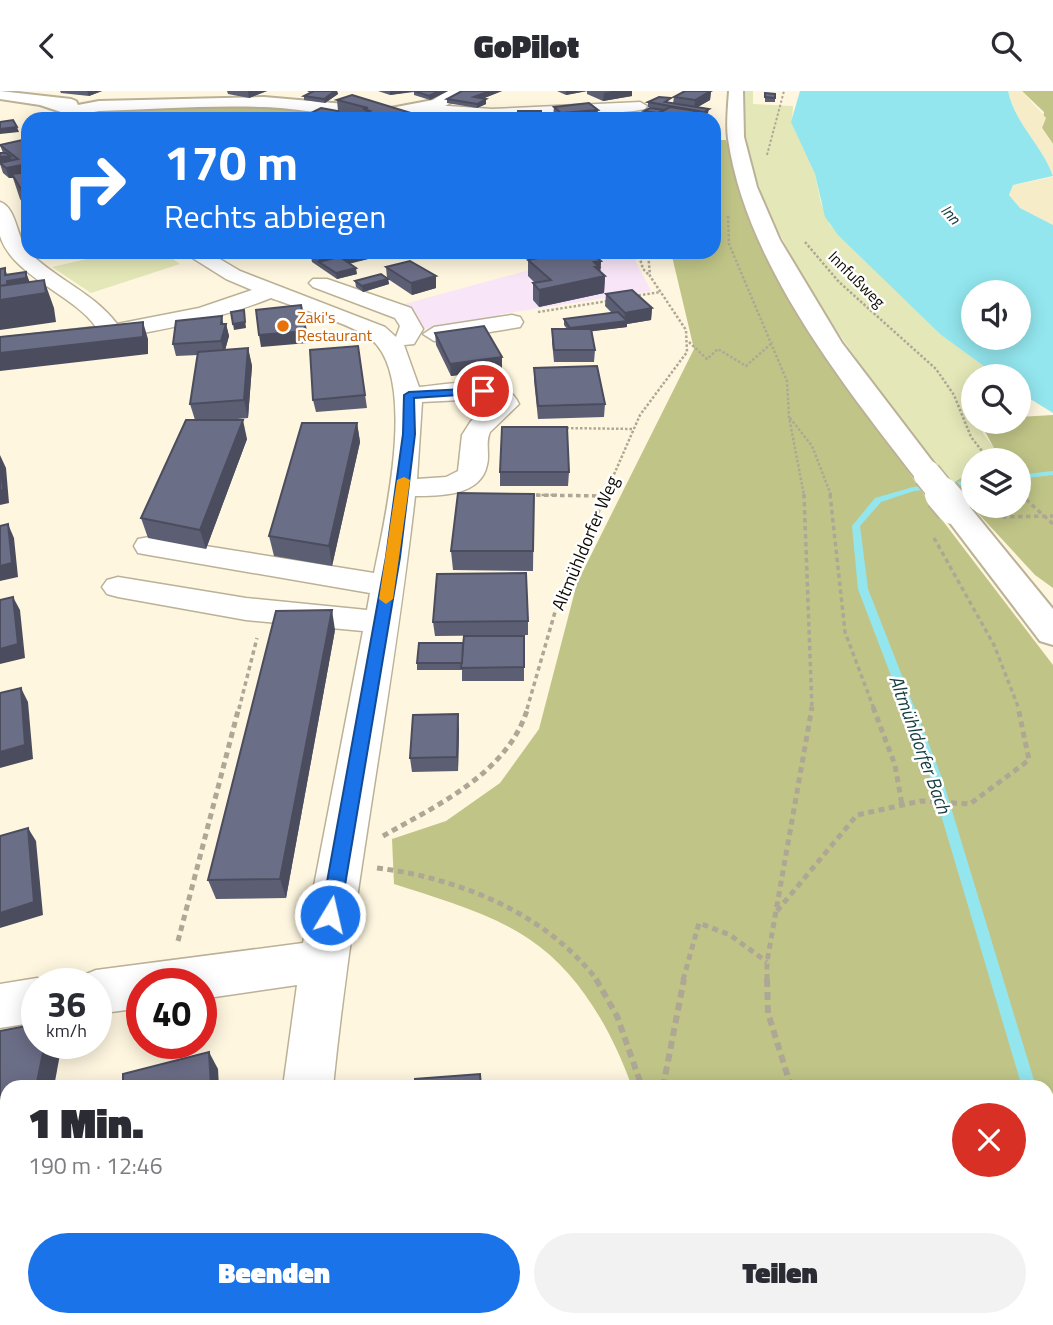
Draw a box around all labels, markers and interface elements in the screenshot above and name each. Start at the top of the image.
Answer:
text: GoPilot [474,22,579,70]
icon: back [28,27,66,65]
icon: search [987,27,1025,65]
text: 170 m [164,124,298,199]
icon: right [49,140,140,231]
text: Rechts abbiegen [164,192,386,240]
water label: Inn [936,199,967,230]
street label: Innfußweg [823,245,891,313]
map controls [961,280,1031,518]
button: sound [961,280,1031,350]
place label: Zaki's Restaurant [297,305,372,347]
marker: Zaki's Restaurant [275,318,291,334]
pin [453,361,513,421]
button: search [961,364,1031,434]
icon: arrive [464,372,502,410]
button: layers [961,448,1031,518]
street label: Altmühldorfer Weg [544,471,626,615]
water label: Altmühldorfer Bach [882,671,960,818]
position arrow [293,878,367,952]
speed limit sign: 40 [126,968,217,1059]
text: 36 [47,977,86,1031]
text: km/h [46,1017,87,1044]
text: 1 Min. [28,1090,144,1154]
button: close [952,1103,1026,1177]
text: 190 m · 12:46 [28,1148,163,1183]
button: Beenden [28,1233,520,1313]
button: Teilen [534,1233,1026,1313]

